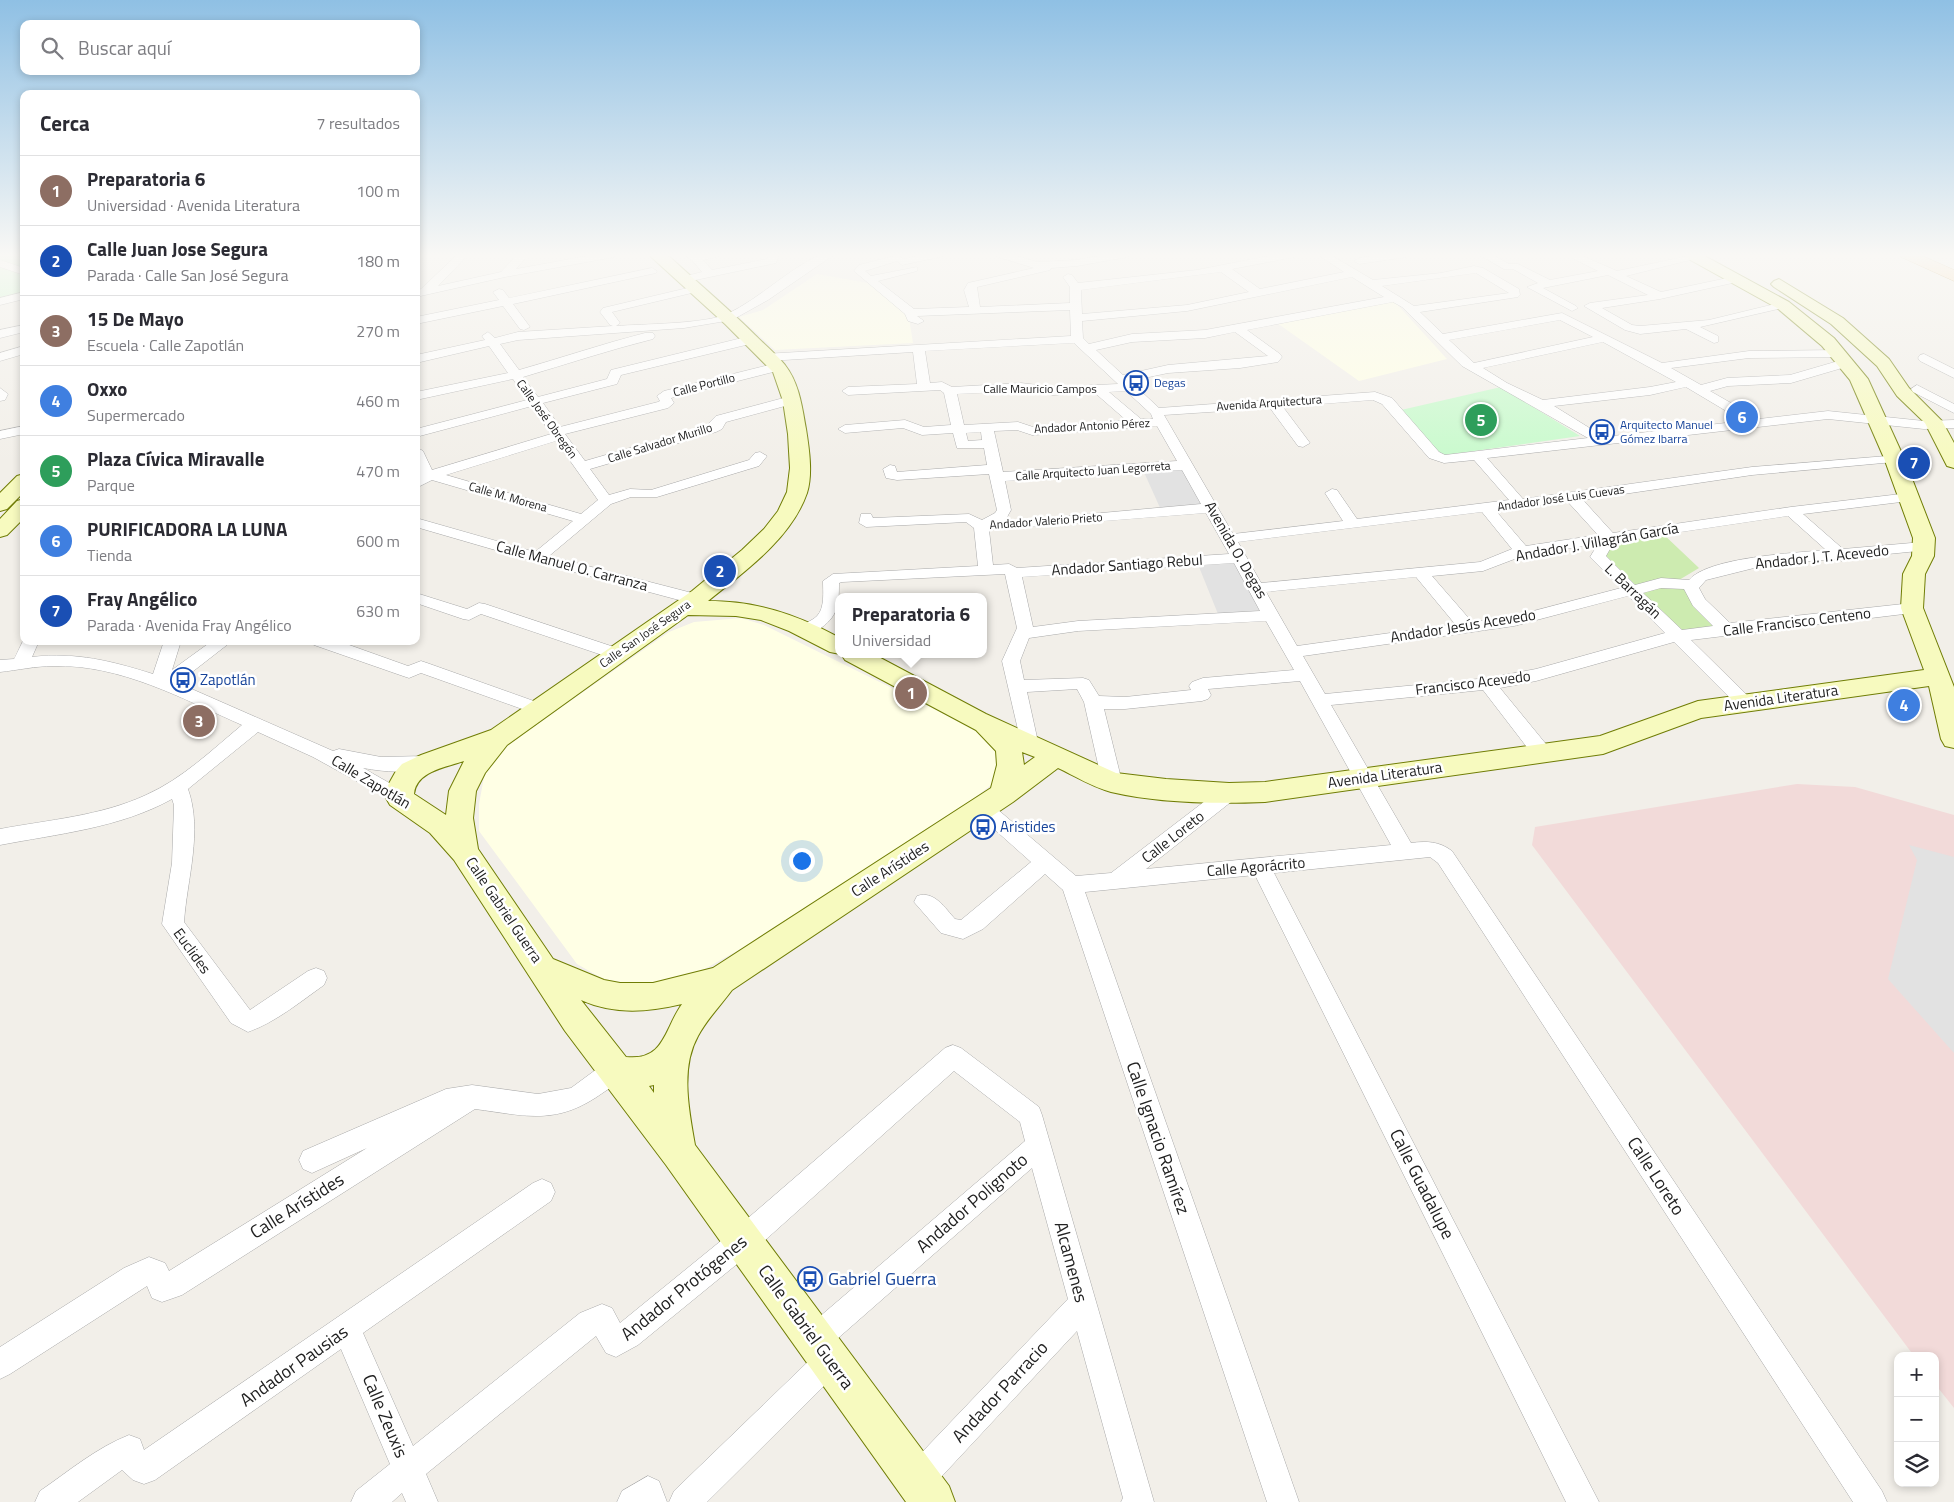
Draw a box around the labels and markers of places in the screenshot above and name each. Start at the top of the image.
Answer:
bus stop icon: Degas [1123,370,1149,396]
place label: Degas [1154,373,1186,392]
pin: 6 [1726,398,1758,436]
pin: 5 [1465,401,1497,439]
place label: Arquitecto Manuel Gómez Ibarra [1620,415,1713,448]
bus stop icon: Arquitecto Manuel Gómez Ibarra [1589,419,1615,445]
pin: 7 [1898,444,1930,482]
pin: 2 [704,552,736,590]
bus stop icon: Zapotlán [170,667,196,693]
place label: Zapotlán [200,668,256,691]
pin: 1 [895,674,927,712]
pin: 4 [1888,686,1920,724]
pin: 3 [183,702,215,740]
bus stop icon: Aristides [970,814,996,840]
place label: Aristides [1000,815,1055,838]
place label: Gabriel Guerra [828,1265,936,1292]
bus stop icon: Gabriel Guerra [797,1266,823,1292]

